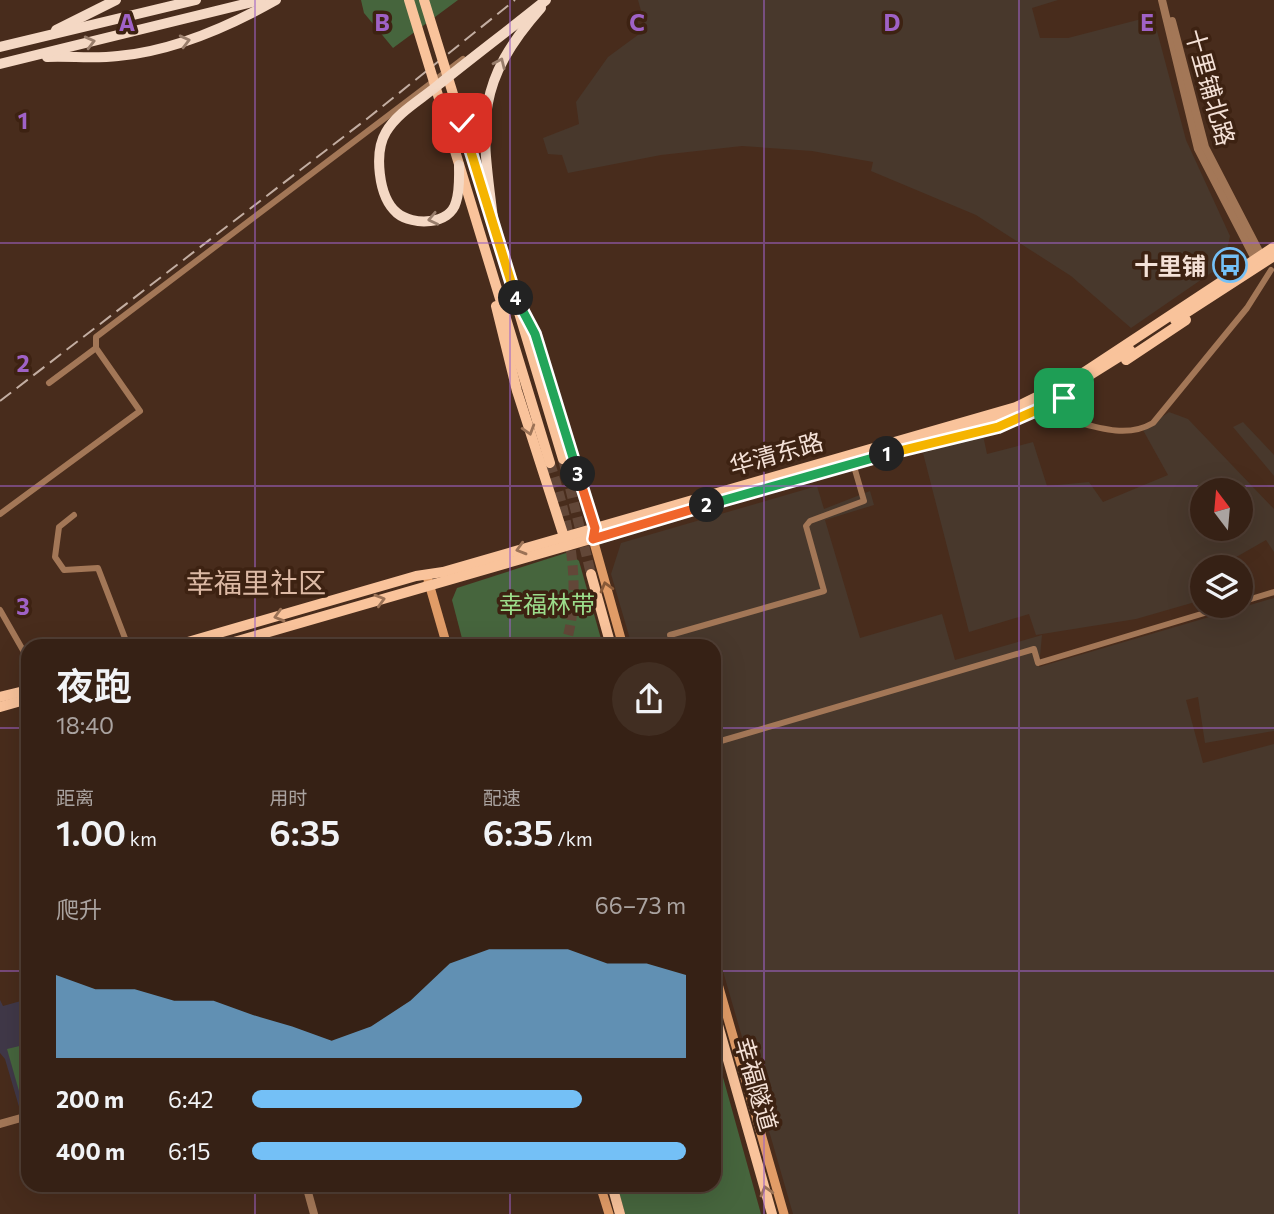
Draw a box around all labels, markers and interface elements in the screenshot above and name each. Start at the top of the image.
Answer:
text: A [119,8,136,36]
text: B [374,8,390,36]
text: C [629,8,645,36]
text: D [884,8,901,36]
text: E [1140,8,1154,36]
street label: 十里铺北路 [1181,25,1241,149]
one-way arrow [178,34,190,49]
one-way arrow [84,36,96,50]
one-way arrow [492,58,506,70]
pin [432,93,492,153]
icon: check [443,104,481,142]
text: 1 [18,106,28,134]
one-way arrow [428,210,440,225]
bus stop icon: 十里铺 [1211,246,1249,284]
place label: 十里铺 [1134,251,1206,280]
pin: 4 [498,280,534,316]
text: 4 [510,286,521,309]
text: 2 [16,349,30,377]
pin [1034,368,1094,428]
icon: arrive [1045,379,1083,417]
one-way arrow [521,424,536,436]
street label: 华清东路 [726,426,826,480]
pin: 1 [870,436,904,472]
text: 1 [882,442,891,465]
pin: 3 [560,456,596,491]
text: 3 [572,462,583,485]
north arrow [1190,478,1253,541]
map controls [1190,478,1253,618]
pin: 2 [690,488,724,522]
text: 2 [701,493,712,516]
one-way arrow [516,541,528,556]
button: layers [1190,555,1253,618]
district label: 幸福里社区 [186,565,326,599]
one-way arrow [600,581,615,593]
park label: 幸福林带 [499,589,595,618]
text: 3 [16,592,30,620]
one-way arrow [373,594,385,609]
one-way arrow [273,607,285,622]
text: 夜跑 [56,661,132,708]
button: share [612,662,686,736]
text: 18:40 [56,711,114,739]
text: 距离 [56,786,94,809]
text: 用时 [269,786,307,809]
text: 配速 [483,786,521,809]
text: 1.00 [56,810,126,853]
text: 6:35 [269,810,340,853]
text: 6:35 [483,810,554,853]
text: km [126,827,157,850]
text: /km [554,827,593,850]
text: 66–73 m [595,891,686,919]
text: 爬升 [56,895,102,923]
street label: 幸福隧道 [730,1034,784,1134]
text: 200 m [56,1085,124,1113]
text: 6:42 [168,1085,214,1113]
text: 400 m [56,1137,125,1165]
text: 6:15 [168,1137,210,1165]
one-way arrow [759,1186,774,1198]

